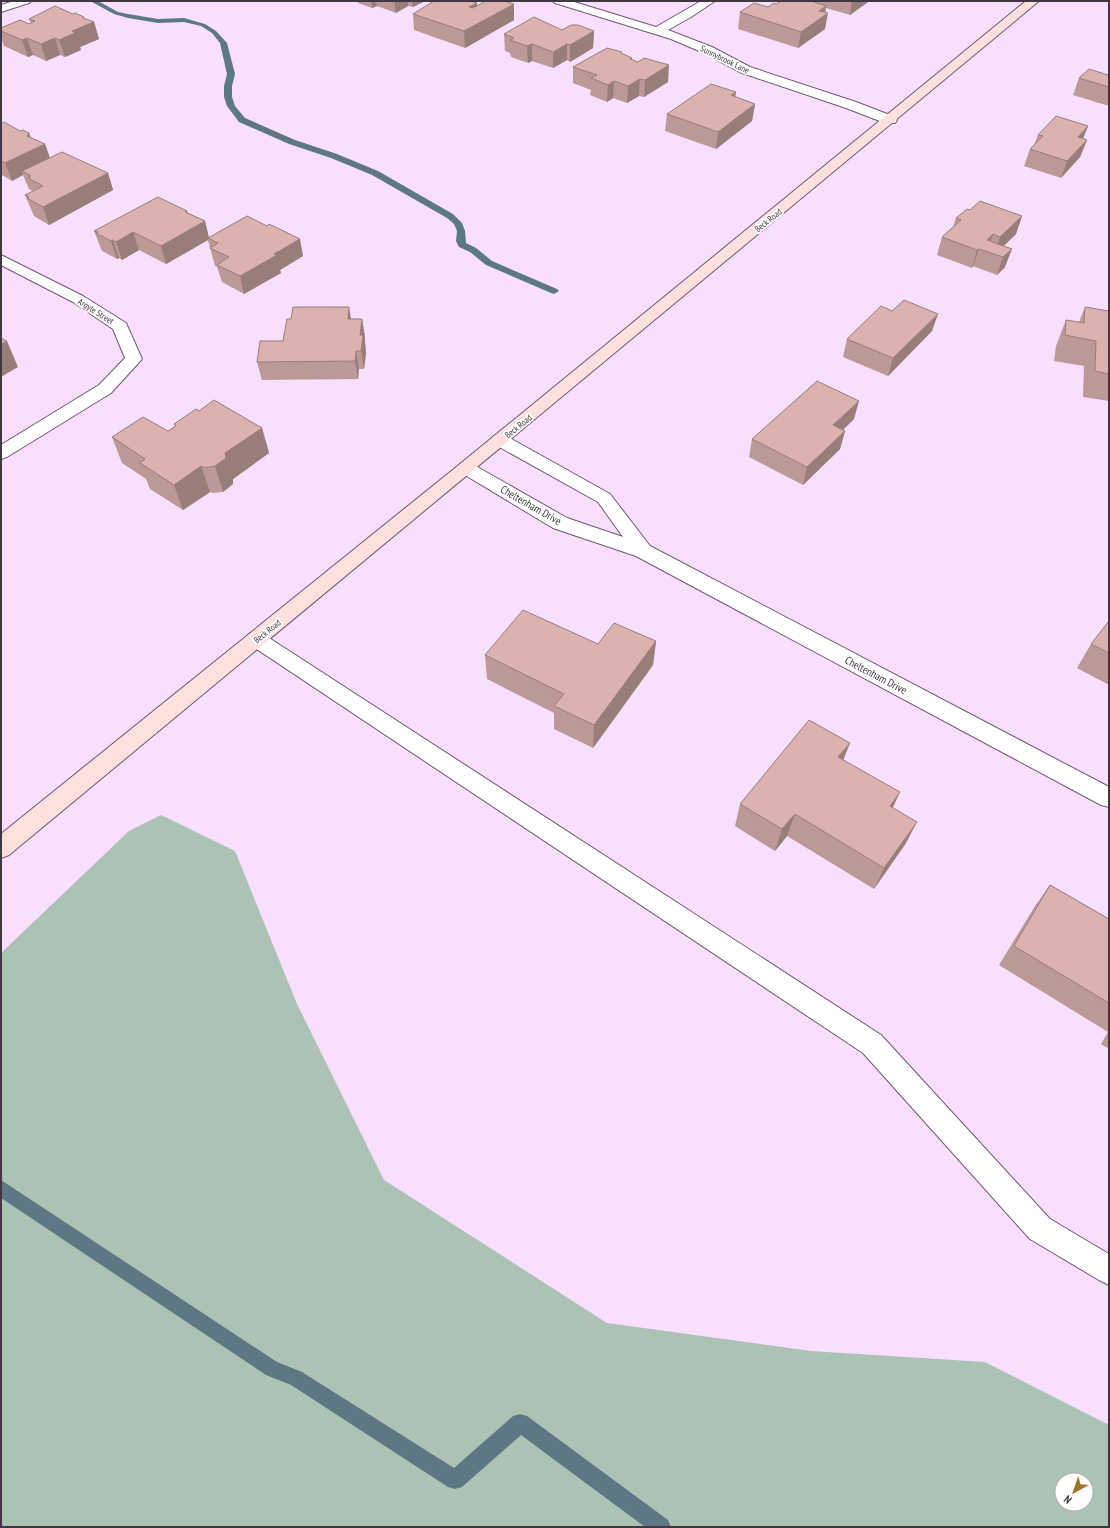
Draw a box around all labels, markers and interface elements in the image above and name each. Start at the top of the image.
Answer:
street label: Sunnybrook Lane [699,42,752,76]
street label: Beck Road [752,206,784,234]
street label: Argyle Street [76,296,116,327]
street label: Beck Road [502,412,534,440]
street label: Cheltenham Drive [498,482,564,528]
street label: Beck Road [251,617,283,645]
street label: Cheltenham Drive [843,653,910,697]
north arrow [1054,1472,1094,1512]
text: N [1061,1492,1074,1507]

